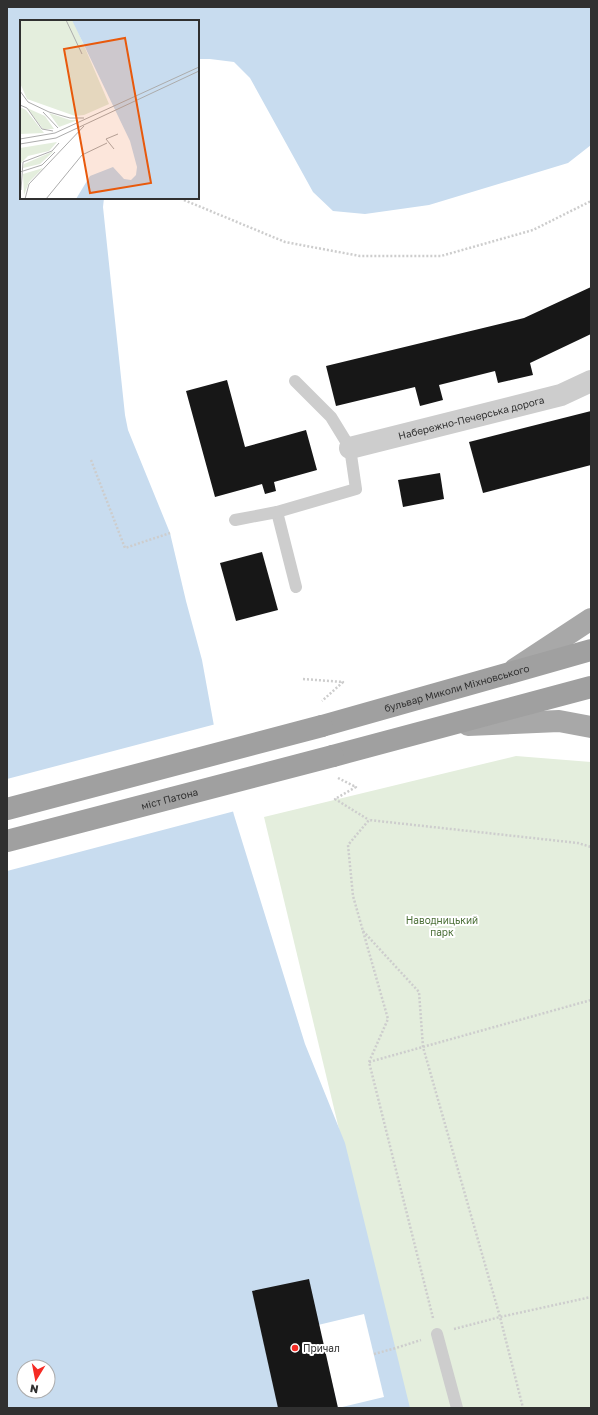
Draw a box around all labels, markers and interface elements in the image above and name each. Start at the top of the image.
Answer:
inset map [20,20,199,199]
street label: Набережно-Печерська дорога [397,393,546,442]
street label: бульвар Миколи Міхновського [383,662,531,714]
street label: міст Патона [140,785,199,812]
park label: Наводницький парк [406,914,478,938]
place label: Причал [303,1342,340,1354]
marker: Причал [290,1343,300,1353]
north arrow [16,1359,56,1399]
text: N [29,1382,39,1396]

